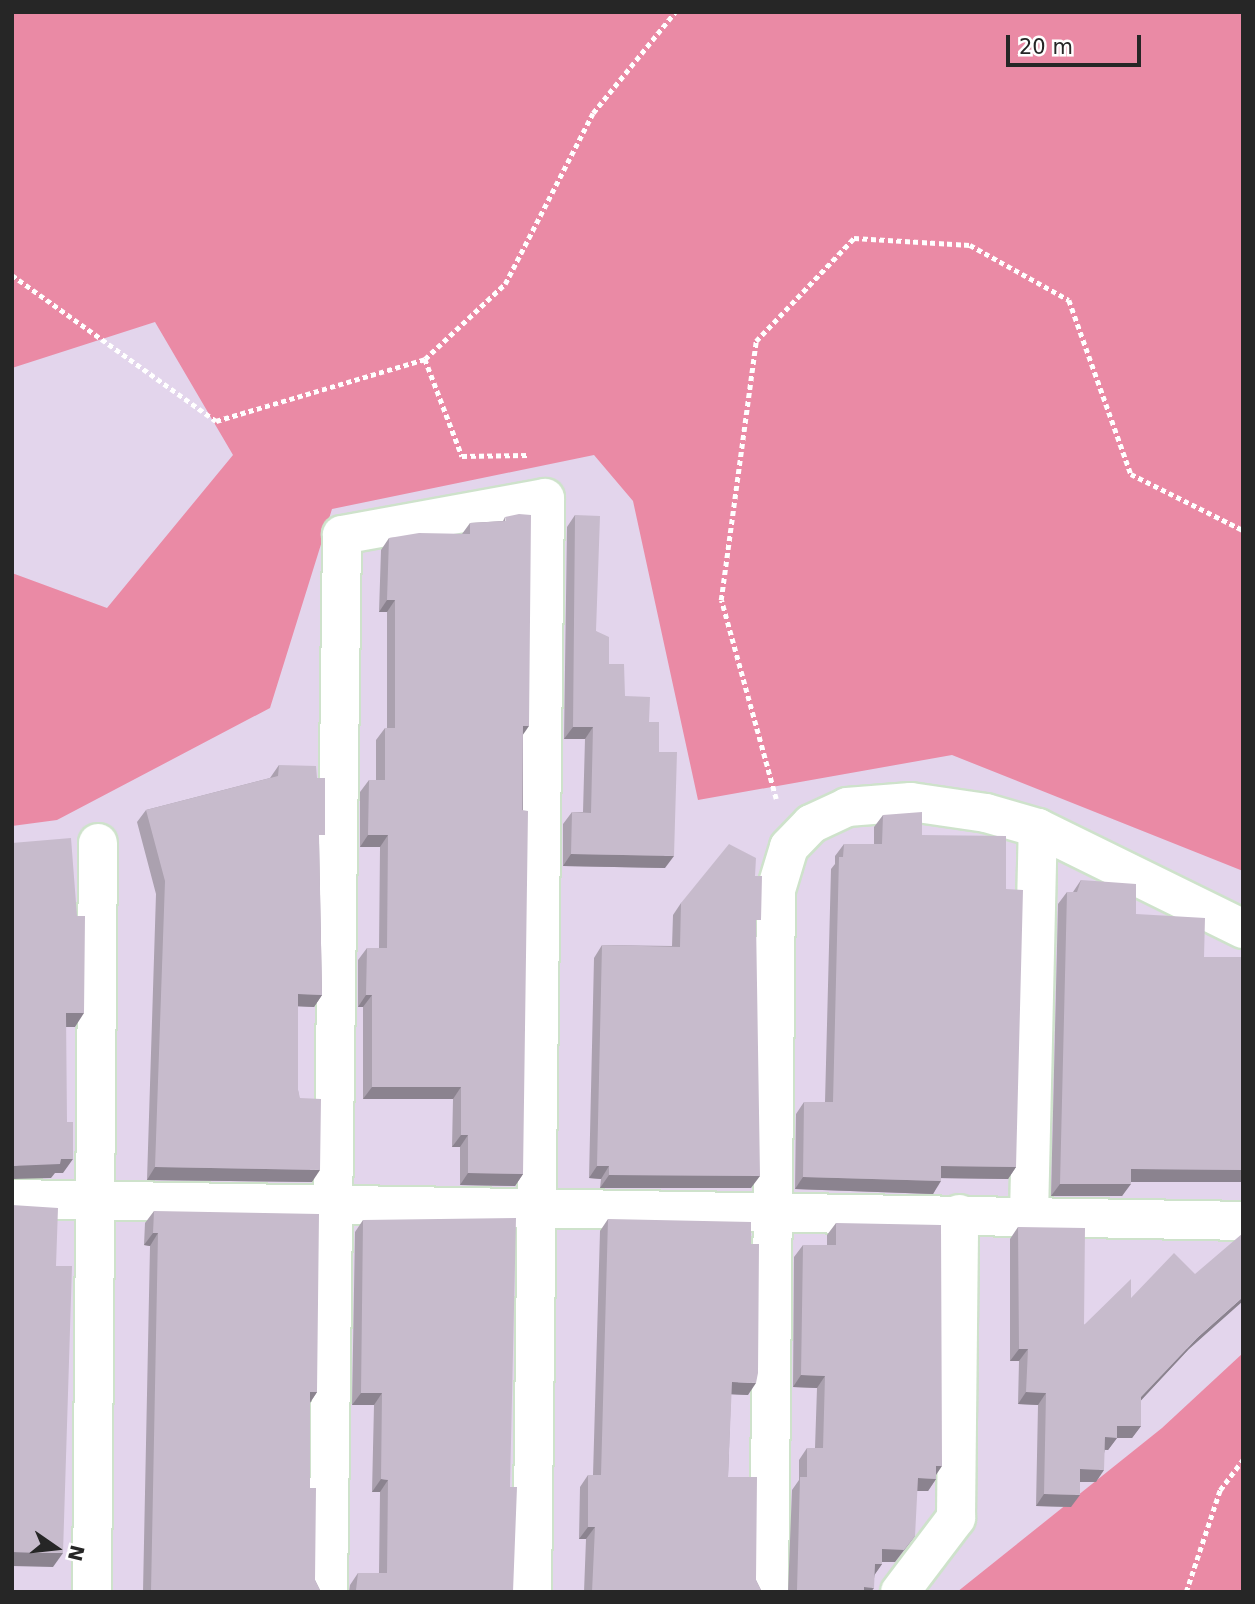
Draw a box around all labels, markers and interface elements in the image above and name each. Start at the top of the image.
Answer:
scale bar [1010,21,1145,65]
text: 20 m [1019,35,1073,59]
north arrow [21,1513,91,1583]
text: N [64,1543,89,1563]

